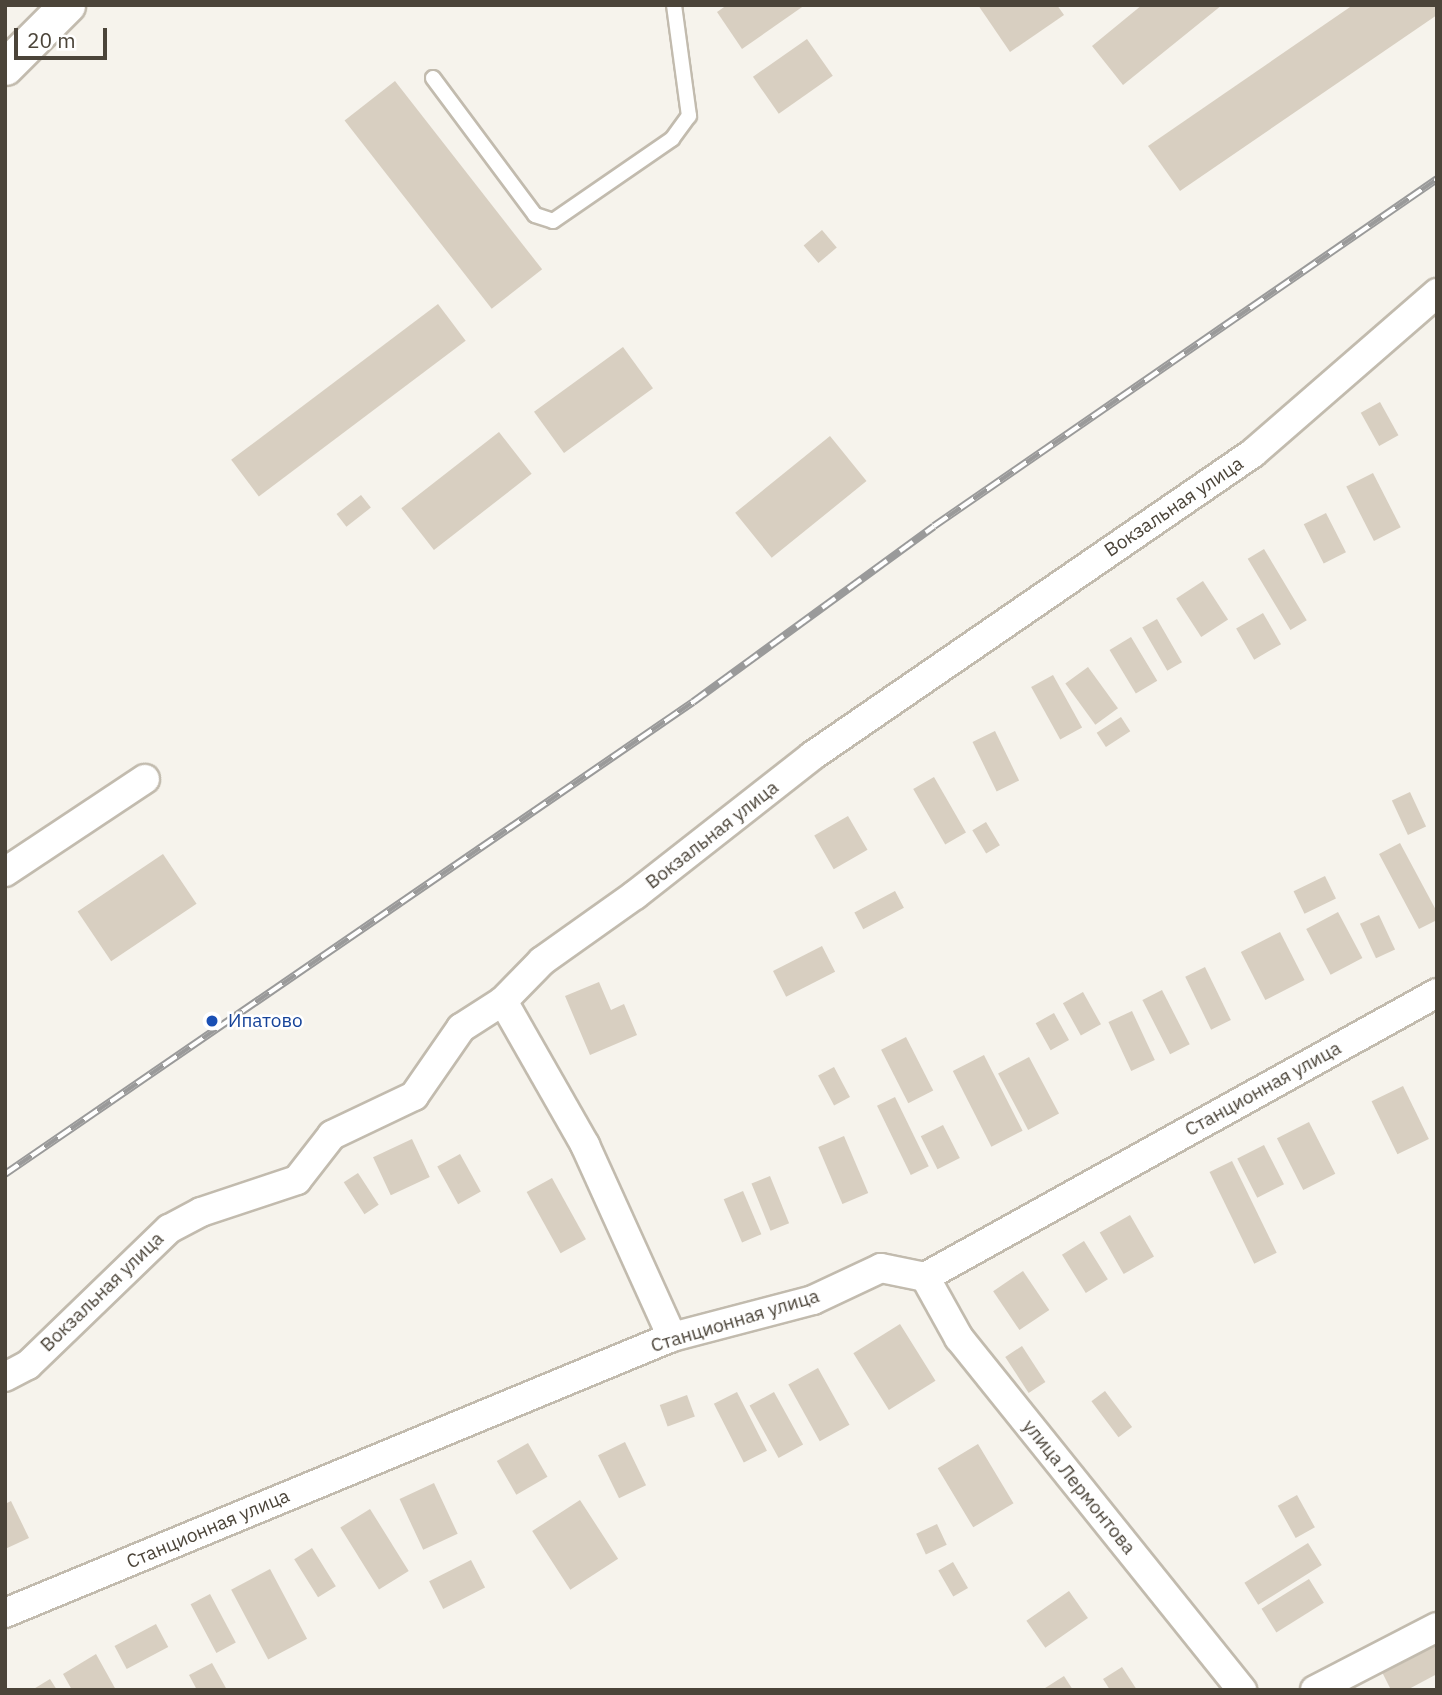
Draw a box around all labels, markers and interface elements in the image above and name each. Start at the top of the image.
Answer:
scale bar [18,14,110,58]
text: 20 m [27,26,76,54]
street label: Вокзальная улица [1100,452,1248,562]
street label: Вокзальная улица [641,776,783,894]
place label: Ипатово [228,1010,303,1032]
marker: Ипатово [202,1011,222,1031]
street label: Станционная улица [1181,1037,1345,1141]
street label: Вокзальная улица [36,1227,168,1357]
street label: Станционная улица [648,1285,822,1357]
street label: улица Лермонтова [1018,1415,1140,1559]
street label: Станционная улица [123,1484,293,1574]

